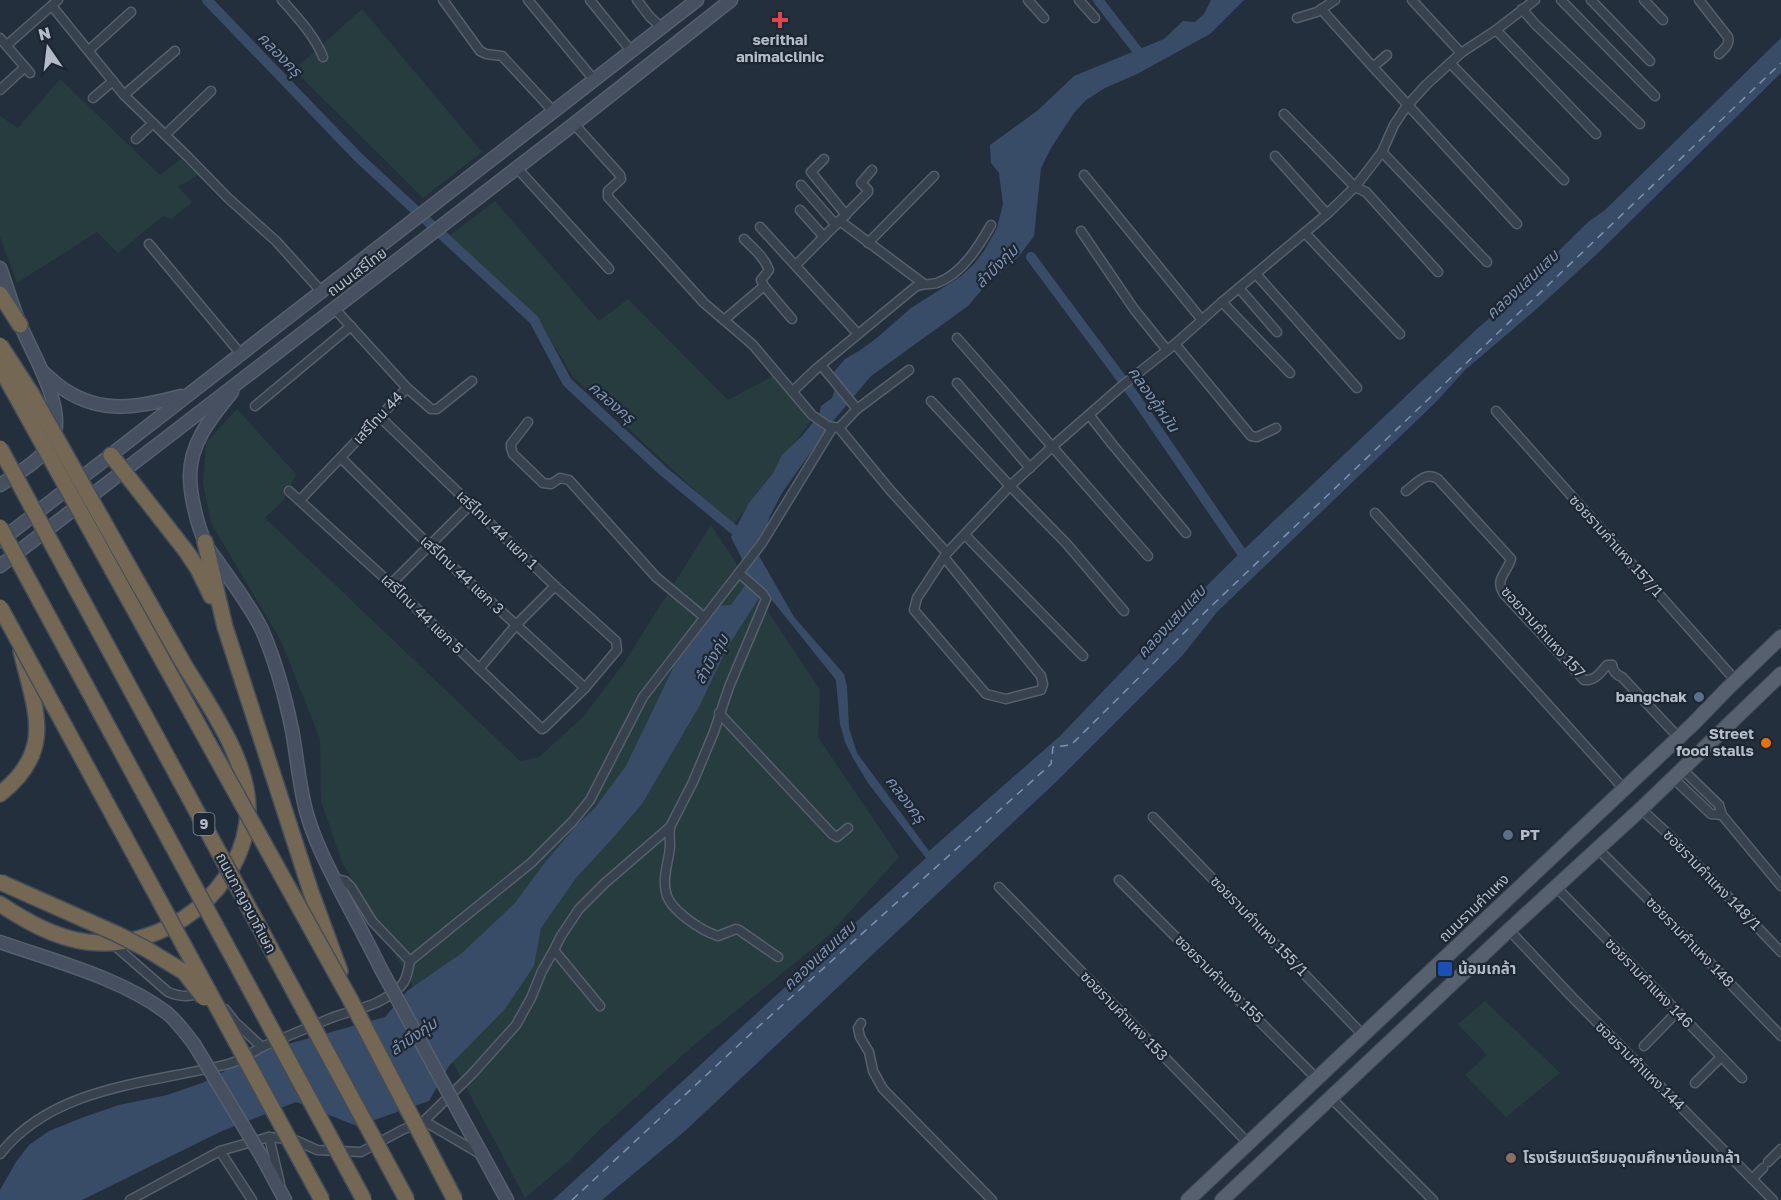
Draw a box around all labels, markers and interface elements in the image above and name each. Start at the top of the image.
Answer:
marker: serithai animalclinic [771,11,789,29]
north arrow [18,18,78,78]
text: N [36,22,53,45]
water label: คลองครุ [253,27,307,82]
place label: serithai animalclinic [736,30,824,65]
water label: ลำบึงกุ่ม [970,239,1023,293]
street label: ถนนเสรีไทย [323,243,390,300]
water label: คลองแสนแสบ [1481,244,1564,323]
water label: คลองคู้หมัน [1123,362,1185,437]
water label: คลองครุ [584,377,640,429]
street label: เสรีไทน 44 [348,387,406,447]
street label: เสรีไทน 44 แยก 1 [453,486,542,573]
street label: ซอยรามคำแหง 157/1 [1566,491,1667,600]
street label: เสรีไทน 44 แยก 3 [417,531,508,617]
street label: เสรีไทน 44 แยก 5 [378,570,468,657]
water label: คลองแสนแสบ [1132,579,1211,662]
street label: ซอยรามคำแหง 157 [1498,582,1590,681]
water label: ลำบึงกุ่ม [689,630,734,688]
place label: bangchak [1616,687,1687,705]
marker: bangchak [1692,690,1706,704]
place label: Street food stalls [1676,724,1754,759]
marker: Street food stalls [1759,736,1773,750]
water label: คลองครุ [881,771,931,828]
road number: 9 [194,813,214,835]
place label: PT [1520,825,1540,843]
street label: ซอยรามคำแหง 148/1 [1660,825,1765,933]
marker: PT [1501,828,1515,842]
street label: ถนนกาญจนาภิเษก [213,849,281,956]
street label: ถนนรามคำแหง [1434,869,1512,945]
street label: ซอยรามคำแหง 155/1 [1207,872,1311,980]
street label: ซอยรามคำแหง 148 [1643,892,1738,990]
water label: คลองแสนแสบ [778,915,861,994]
street label: ซอยรามคำแหง 155 [1171,931,1267,1027]
street label: ซอยรามคำแหง 146 [1602,933,1697,1031]
place label: น้อมเกล้า [1458,959,1516,977]
marker: น้อมเกล้า [1436,960,1454,978]
street label: ซอยรามคำแหง 153 [1077,967,1172,1064]
water label: ลำบึงกุ่ม [385,1012,442,1060]
street label: ซอยรามคำแหง 144 [1592,1017,1689,1114]
place label: โรงเรียนเตรียมอุดมศึกษาน้อมเกล้า [1523,1148,1740,1167]
marker: โรงเรียนเตรียมอุดมศึกษาน้อมเกล้า [1504,1151,1518,1165]

